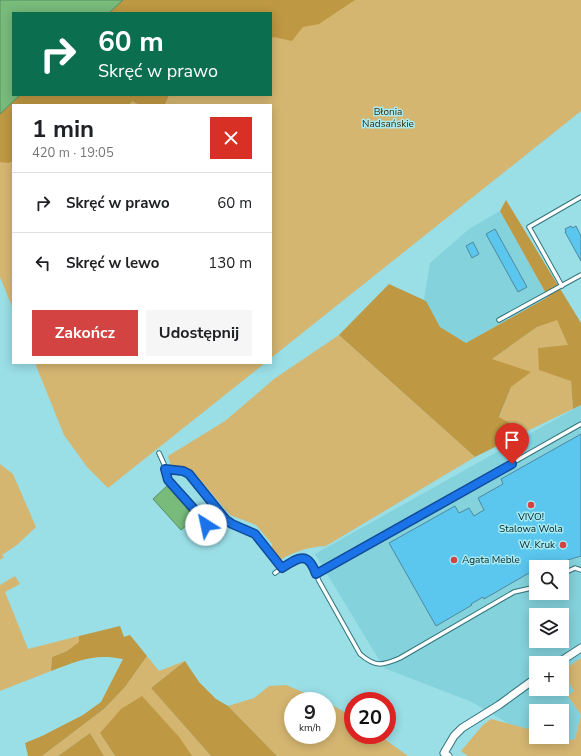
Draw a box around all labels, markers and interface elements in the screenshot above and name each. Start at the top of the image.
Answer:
text: 60 m [98,23,164,61]
icon: right [32,28,84,80]
text: Skręć w prawo [98,59,218,83]
park label: Błonia Nadsańskie [362,105,414,131]
text: 1 min [32,113,94,145]
button: close [210,117,252,159]
text: 420 m · 19:05 [32,144,114,162]
icon: right [32,192,54,214]
text: Skręć w prawo [66,193,170,213]
text: 60 m [217,193,252,213]
icon: left [32,252,54,274]
text: Skręć w lewo [66,253,159,273]
text: 130 m [208,253,252,273]
button: Zakończ [32,310,138,356]
button: Udostępnij [146,310,252,356]
pin [495,423,529,464]
icon: arrive [501,429,523,451]
marker: VIVO! Stalowa Wola [526,500,536,510]
position arrow [185,504,227,546]
place label: VIVO! Stalowa Wola [499,510,563,536]
place label: W. Kruk [519,538,556,552]
marker: W. Kruk [558,540,568,550]
place label: Agata Meble [462,553,520,567]
marker: Agata Meble [449,555,459,565]
map controls [529,560,569,744]
button: search [529,560,569,600]
button: layers [529,608,569,648]
button: + [529,656,569,696]
speed limit sign: 20 [344,692,396,744]
text: 9 [304,699,316,726]
button: − [529,704,569,744]
text: km/h [299,721,321,735]

